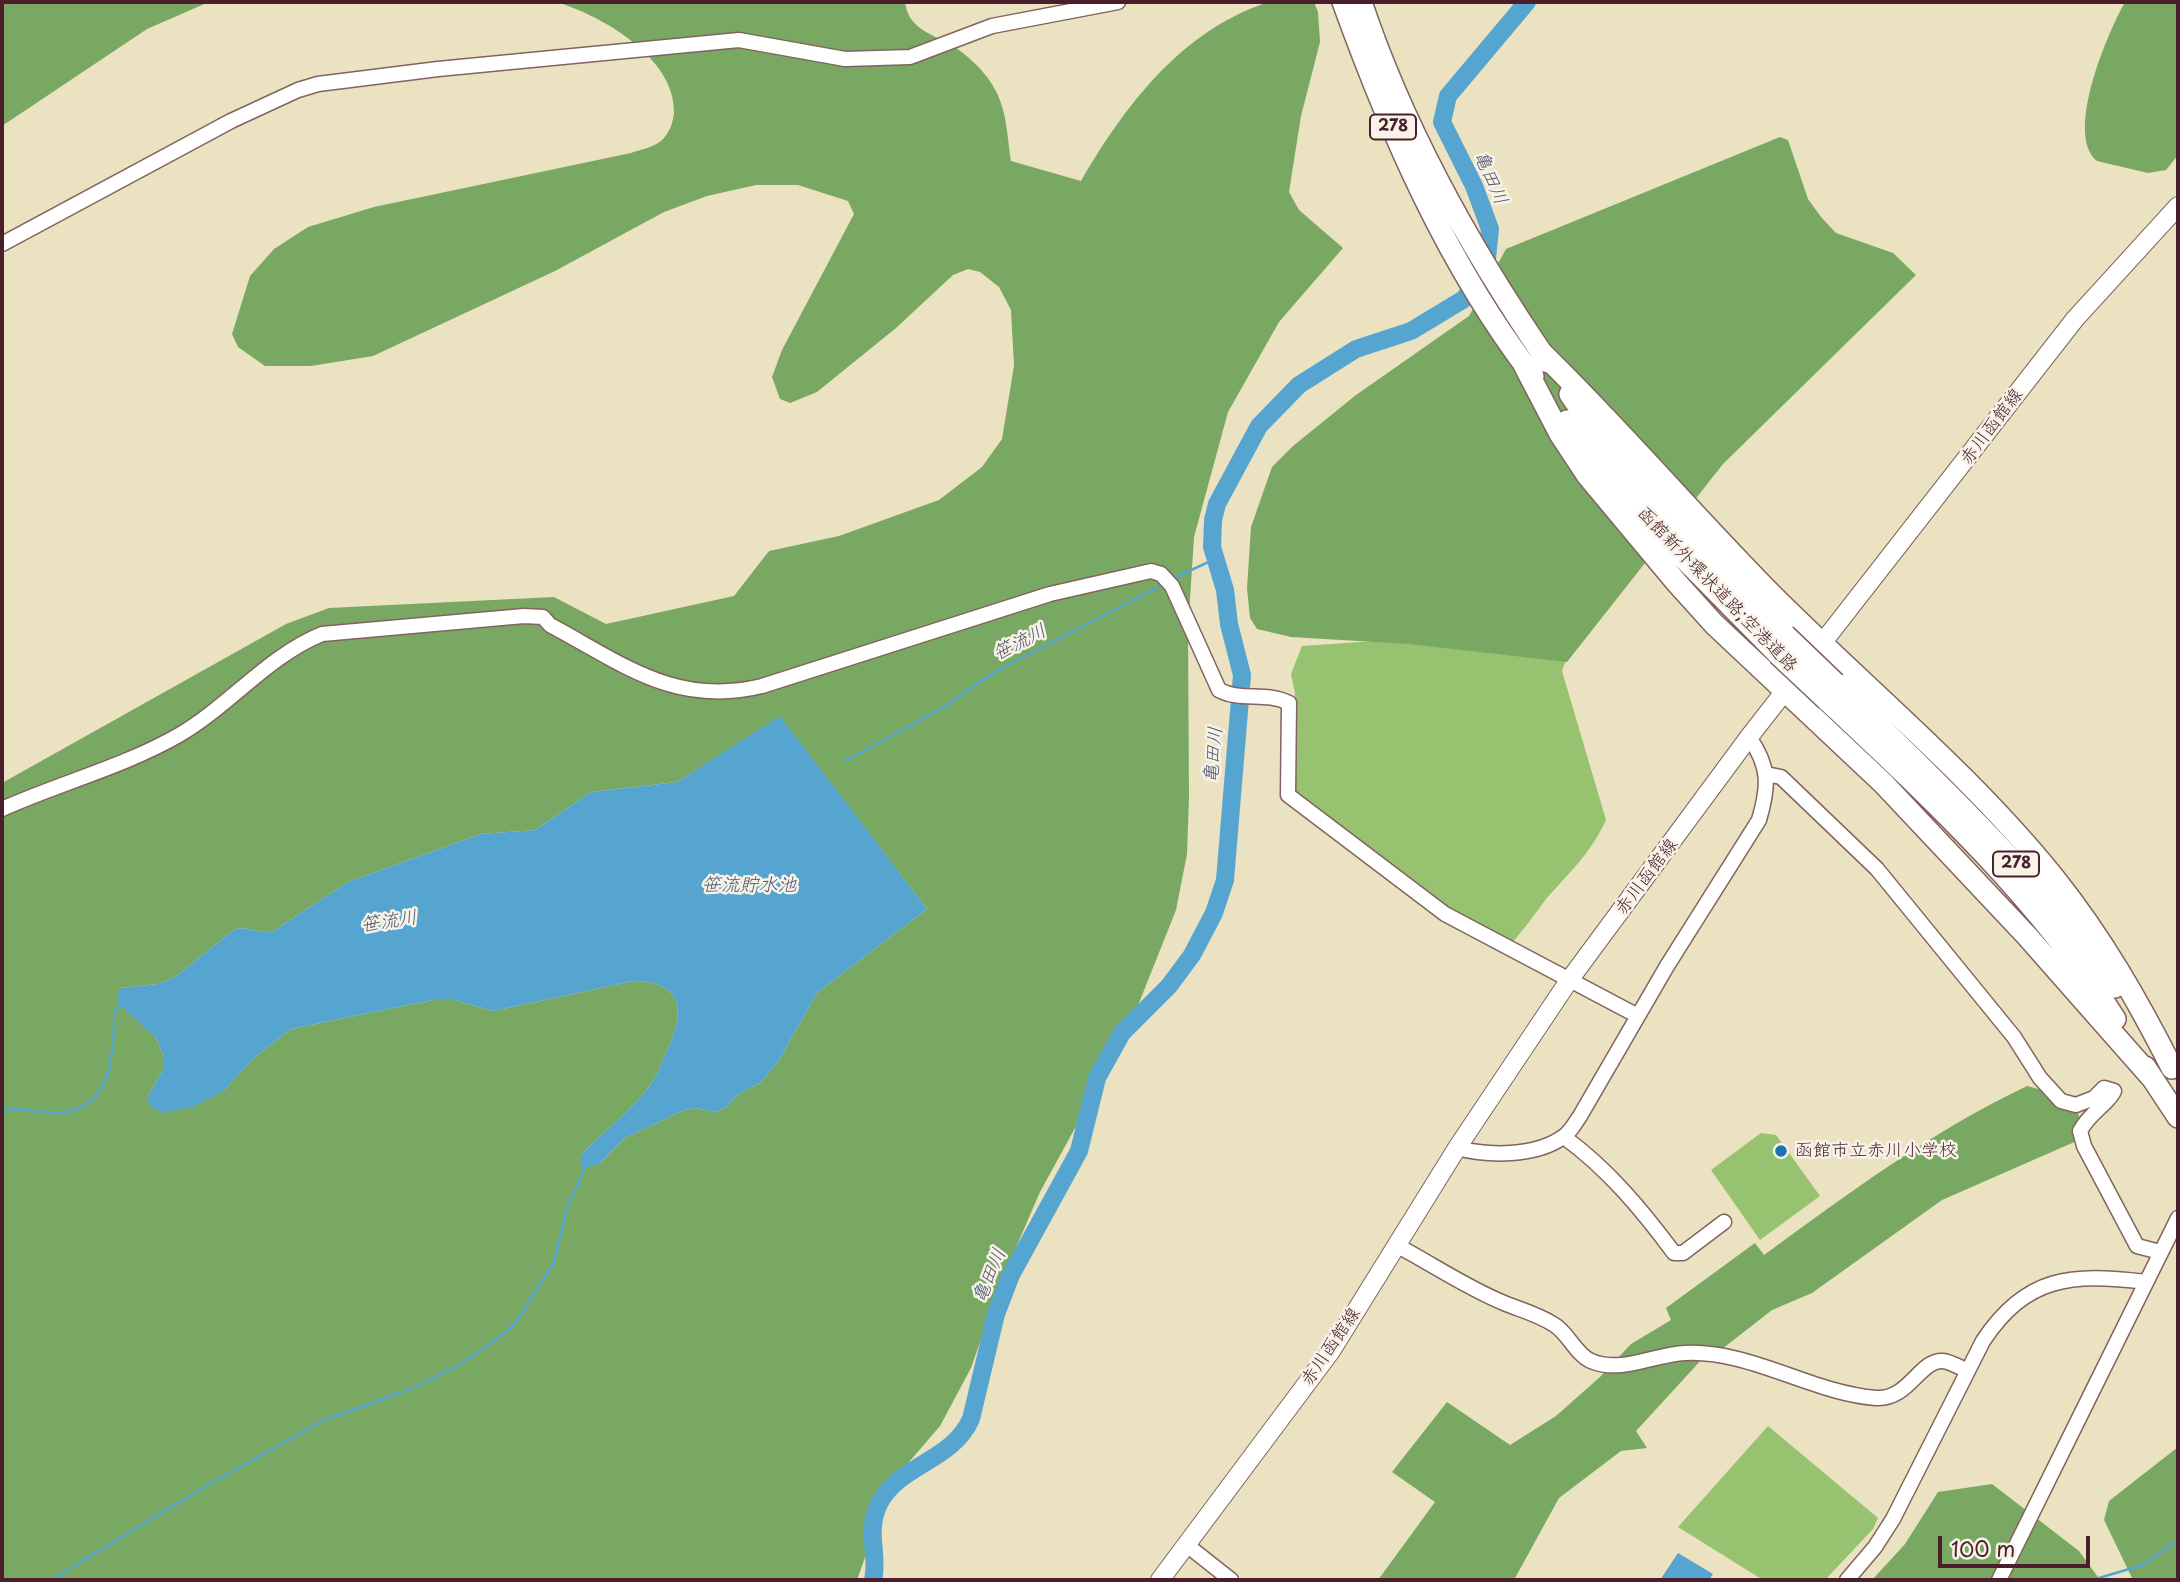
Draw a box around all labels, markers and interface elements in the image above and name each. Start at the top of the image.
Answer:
road number: 278 [1370,114,1416,140]
water label: 亀田川 [1468,147,1512,209]
street label: 赤川函館線 [1956,385,2028,469]
street label: 函館新外環状道路;空港道路 [1632,503,1802,677]
water label: 笹流川 [989,620,1051,666]
water label: 亀田川 [1200,726,1228,784]
street label: 赤川函館線 [1611,835,1683,919]
road number: 278 [1993,852,2039,876]
water label: 笹流貯水池 [702,875,796,897]
water label: 笹流川 [359,906,419,938]
place label: 函館市立赤川小学校 [1795,1140,1957,1162]
marker: 函館市立赤川小学校 [1773,1143,1789,1159]
water label: 亀田川 [968,1245,1012,1307]
street label: 赤川函館線 [1297,1304,1365,1390]
scale bar [1942,1522,2094,1566]
text: 100 m [1951,1532,2015,1564]

